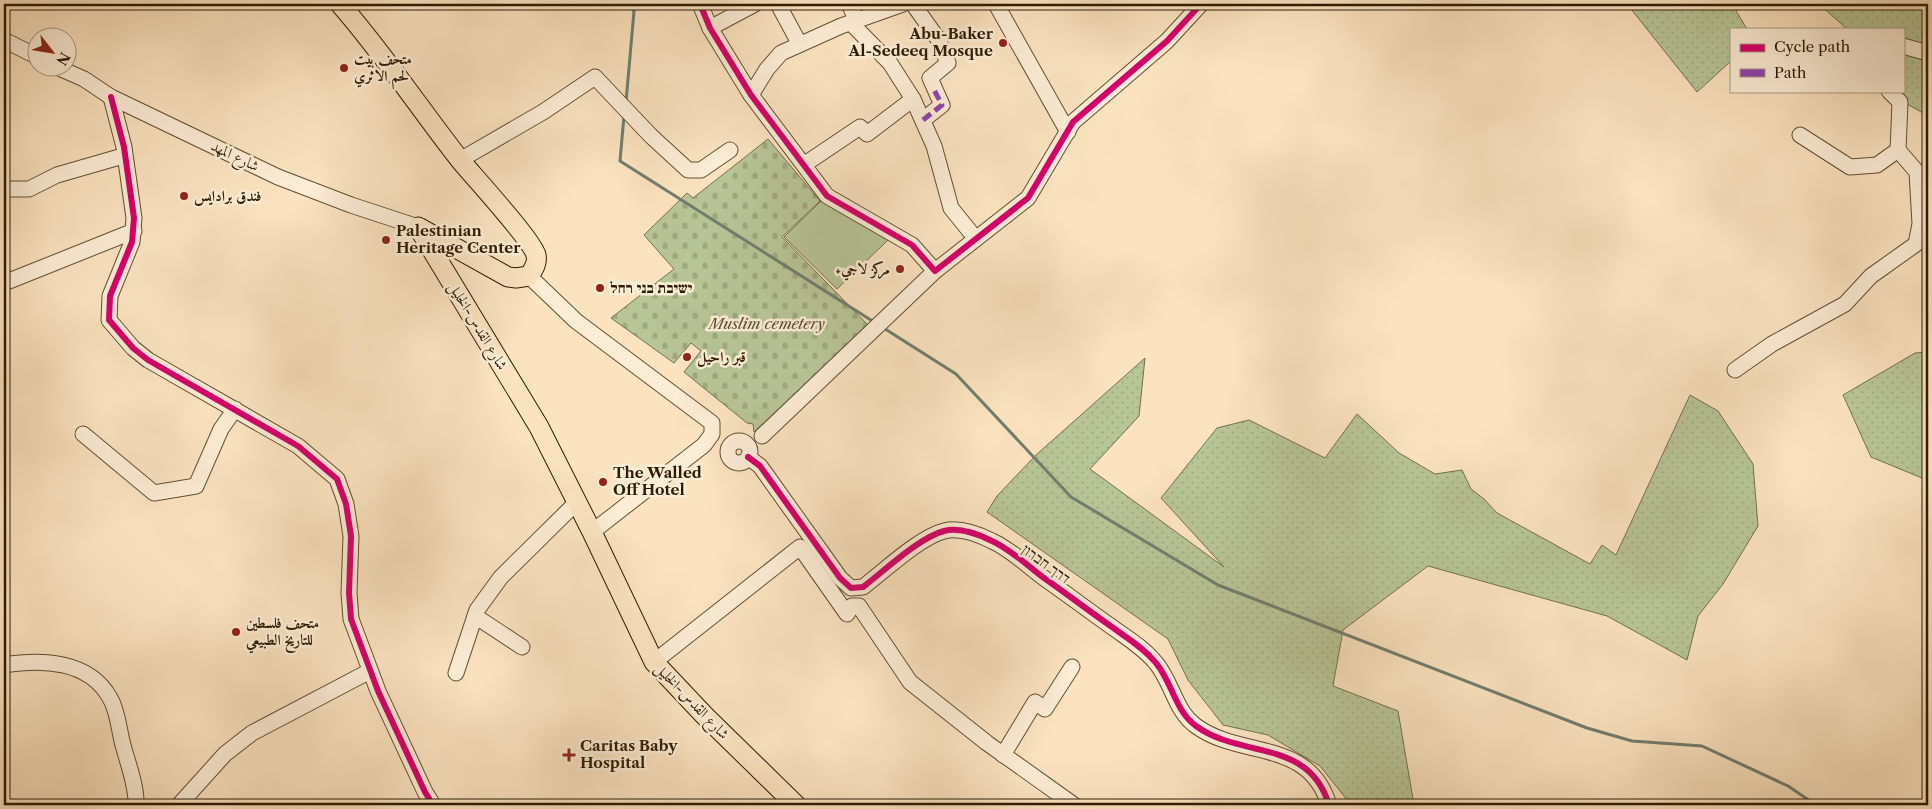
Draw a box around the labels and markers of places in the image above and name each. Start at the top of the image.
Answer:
place label: Abu-Baker Al-Sedeeq Mosque [848,24,994,60]
marker: Abu-Baker Al-Sedeeq Mosque [997,37,1009,49]
place label: متحف بيت لحم الاثري [354,49,412,90]
marker: متحف بيت لحم الاثري [338,62,350,74]
place label: فندق برادايس [194,186,261,206]
marker: فندق برادايس [178,190,190,202]
place label: Palestinian Heritage Center [396,221,521,257]
marker: Palestinian Heritage Center [380,234,392,246]
place label: مركز لاجيء [835,259,890,281]
marker: مركز لاجيء [894,263,906,275]
place label: ישיבת בני רחל [610,278,693,297]
marker: ישיבת בני רחל [594,282,606,294]
place label: قبر راحيل [697,347,746,368]
marker: قبر راحيل [681,351,693,363]
place label: The Walled Off Hotel [613,463,702,499]
marker: The Walled Off Hotel [597,476,609,488]
place label: متحف فلسطين للتاريخ الطبيعي [246,613,319,654]
marker: متحف فلسطين للتاريخ الطبيعي [230,626,242,638]
place label: Caritas Baby Hospital [580,736,678,772]
marker: Caritas Baby Hospital [562,748,576,762]

